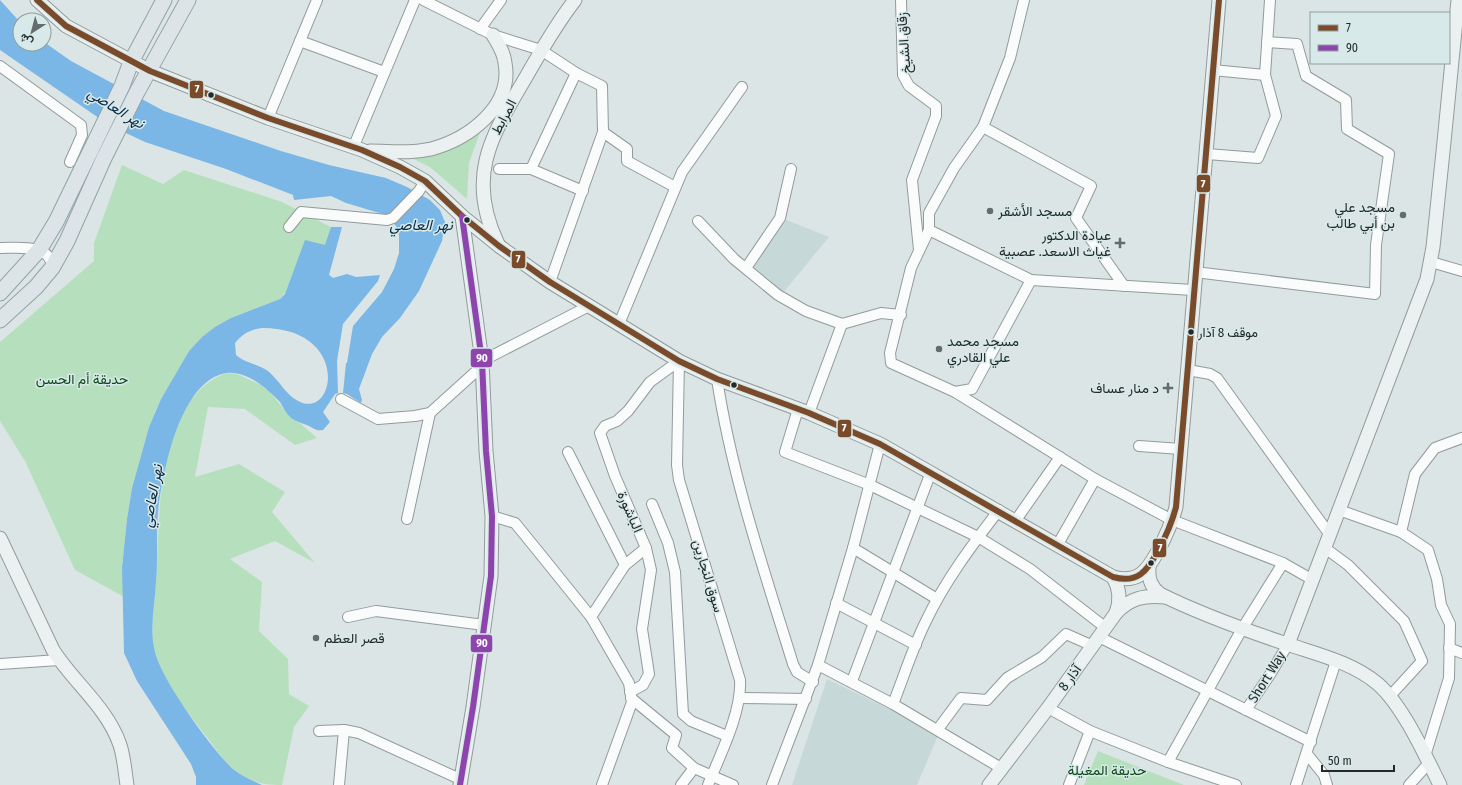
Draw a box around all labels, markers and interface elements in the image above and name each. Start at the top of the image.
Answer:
street label: زقاق الشيخ [893,11,917,74]
north arrow [12,12,52,52]
legend [1310,12,1450,64]
text: 7 [1346,21,1351,35]
text: ش [17,31,36,49]
text: 90 [1346,41,1358,55]
line badge: 7 [189,80,204,99]
text: 7 [195,83,200,96]
water label: نهر العاصي [83,84,148,135]
unlabelled marker [206,90,216,100]
street label: المرابط [488,96,520,138]
line badge: 7 [1196,174,1211,193]
text: 7 [1201,178,1206,191]
place label: مسجد علي بن أبي طالب [1327,199,1395,235]
place label: مسجد الأشقر [997,203,1072,220]
marker: مسجد الأشقر [985,206,995,216]
marker: مسجد علي بن أبي طالب [1398,210,1408,220]
unlabelled marker [462,215,472,225]
water label: نهر العاصي [389,216,454,237]
place label: عيادة الدكتور غياث الاسعد. عصبية [999,227,1111,260]
marker: عيادة الدكتور غياث الاسعد. عصبية [1114,237,1126,249]
line badge: 7 [511,250,526,269]
text: 7 [516,253,521,266]
place label: موقف 8 آذار [1197,325,1258,341]
marker: موقف 8 آذار [1186,327,1196,337]
place label: مسجد محمد علي القادري [947,333,1019,369]
marker: مسجد محمد علي القادري [934,344,944,354]
line badge: 90 [470,348,493,368]
text: 90 [476,352,488,365]
park label: حديقة أم الحسن [36,371,128,388]
unlabelled marker [729,380,739,390]
place label: د منار عساف [1090,380,1159,397]
marker: د منار عساف [1162,382,1174,394]
line badge: 7 [837,419,852,438]
text: 7 [842,422,847,435]
water label: نهر العاصي [138,462,169,529]
street label: الباشورة [613,489,647,535]
street label: سوق النجارين [689,538,727,614]
line badge: 7 [1152,538,1167,558]
text: 7 [1158,542,1163,555]
unlabelled marker [1146,558,1156,568]
place label: قصر العظم [324,630,385,647]
marker: قصر العظم [311,633,321,643]
line badge: 90 [470,634,493,653]
text: 90 [476,637,488,650]
street label: Short Way [1245,648,1290,706]
street label: 8 آذار [1055,660,1086,694]
scale bar [1322,747,1394,773]
text: 50 m [1328,754,1352,768]
park label: حديقة المغيلة [1068,762,1146,779]

